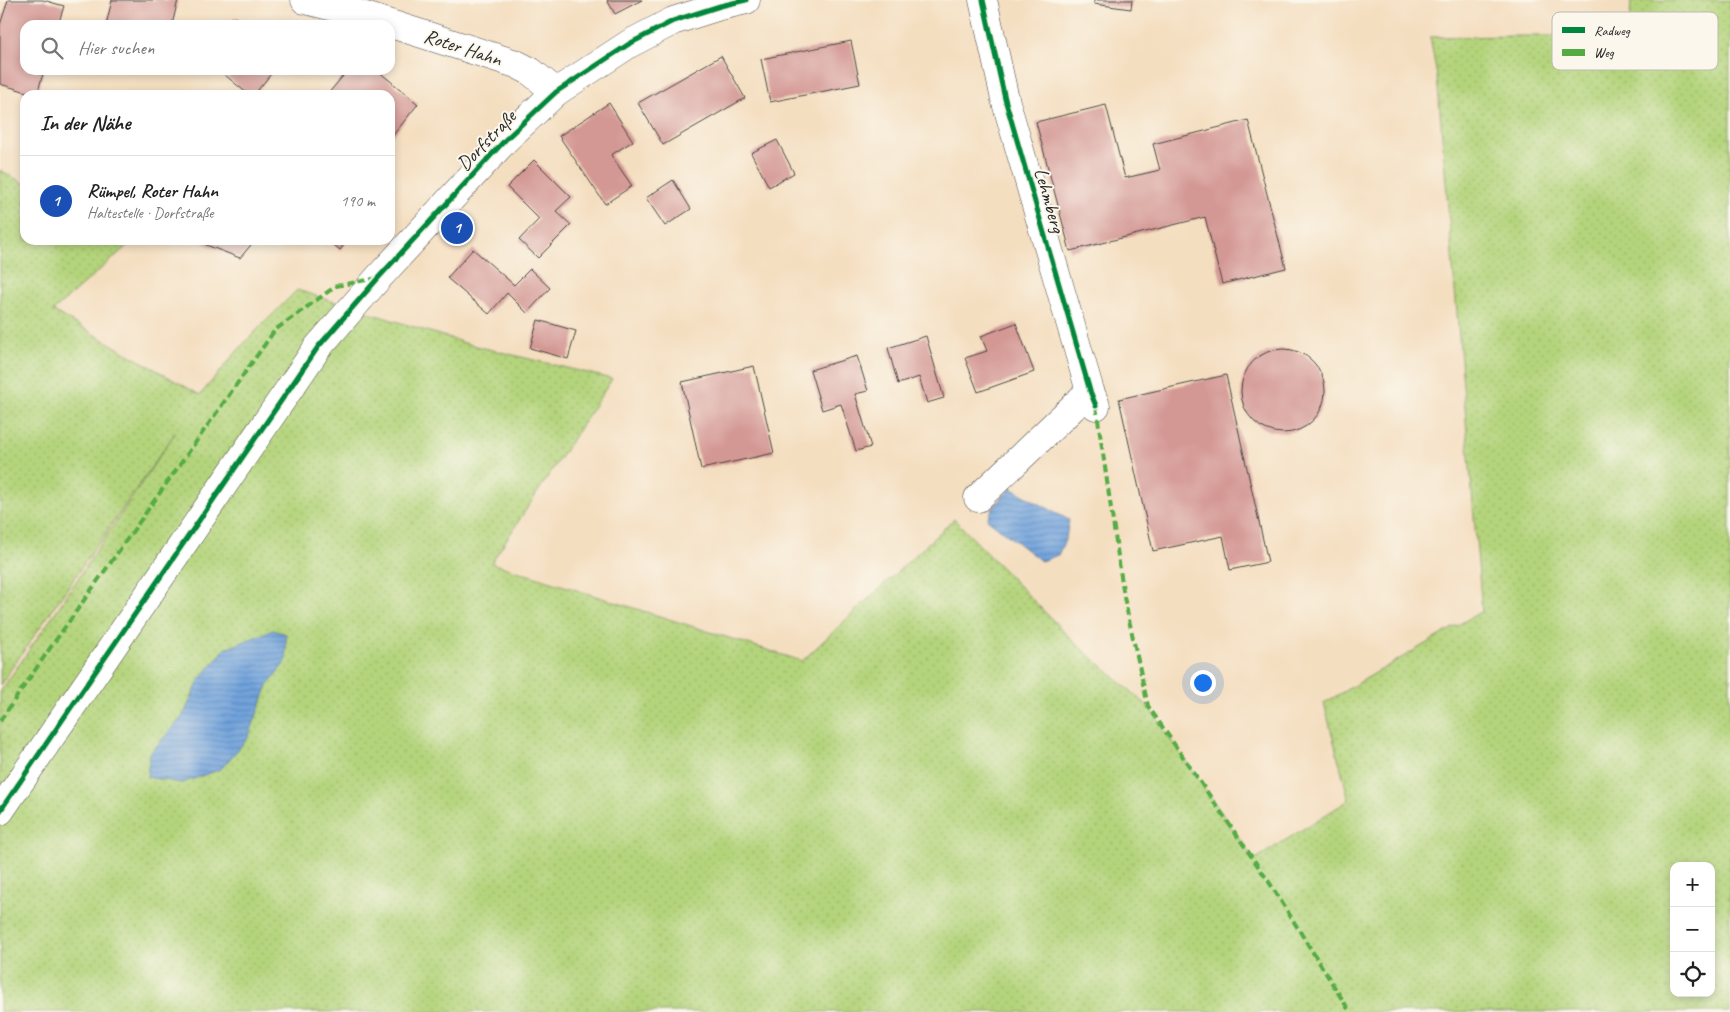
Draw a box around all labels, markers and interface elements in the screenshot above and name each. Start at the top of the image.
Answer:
legend [1552,12,1718,70]
search box [20,20,395,75]
text: Radweg [1594,22,1631,39]
street label: Roter Hahn [421,23,506,72]
icon: search [38,34,66,62]
text: Hier suchen [78,36,154,60]
text: Weg [1594,44,1615,61]
street label: Dorfstraße [451,104,522,176]
text: In der Nähe [40,110,130,136]
street label: Lehmberg [1028,165,1071,237]
text: Rümpel, Roter Hahn [87,179,218,203]
text: 1 [52,191,60,211]
text: 190 m [341,191,375,211]
text: Haltestelle · Dorfstraße [87,203,213,223]
pin: 1 [441,209,473,247]
your location [1190,670,1216,696]
map controls [1670,862,1715,997]
button: + [1670,862,1715,907]
button: − [1670,907,1715,952]
button: locate [1670,952,1715,997]

